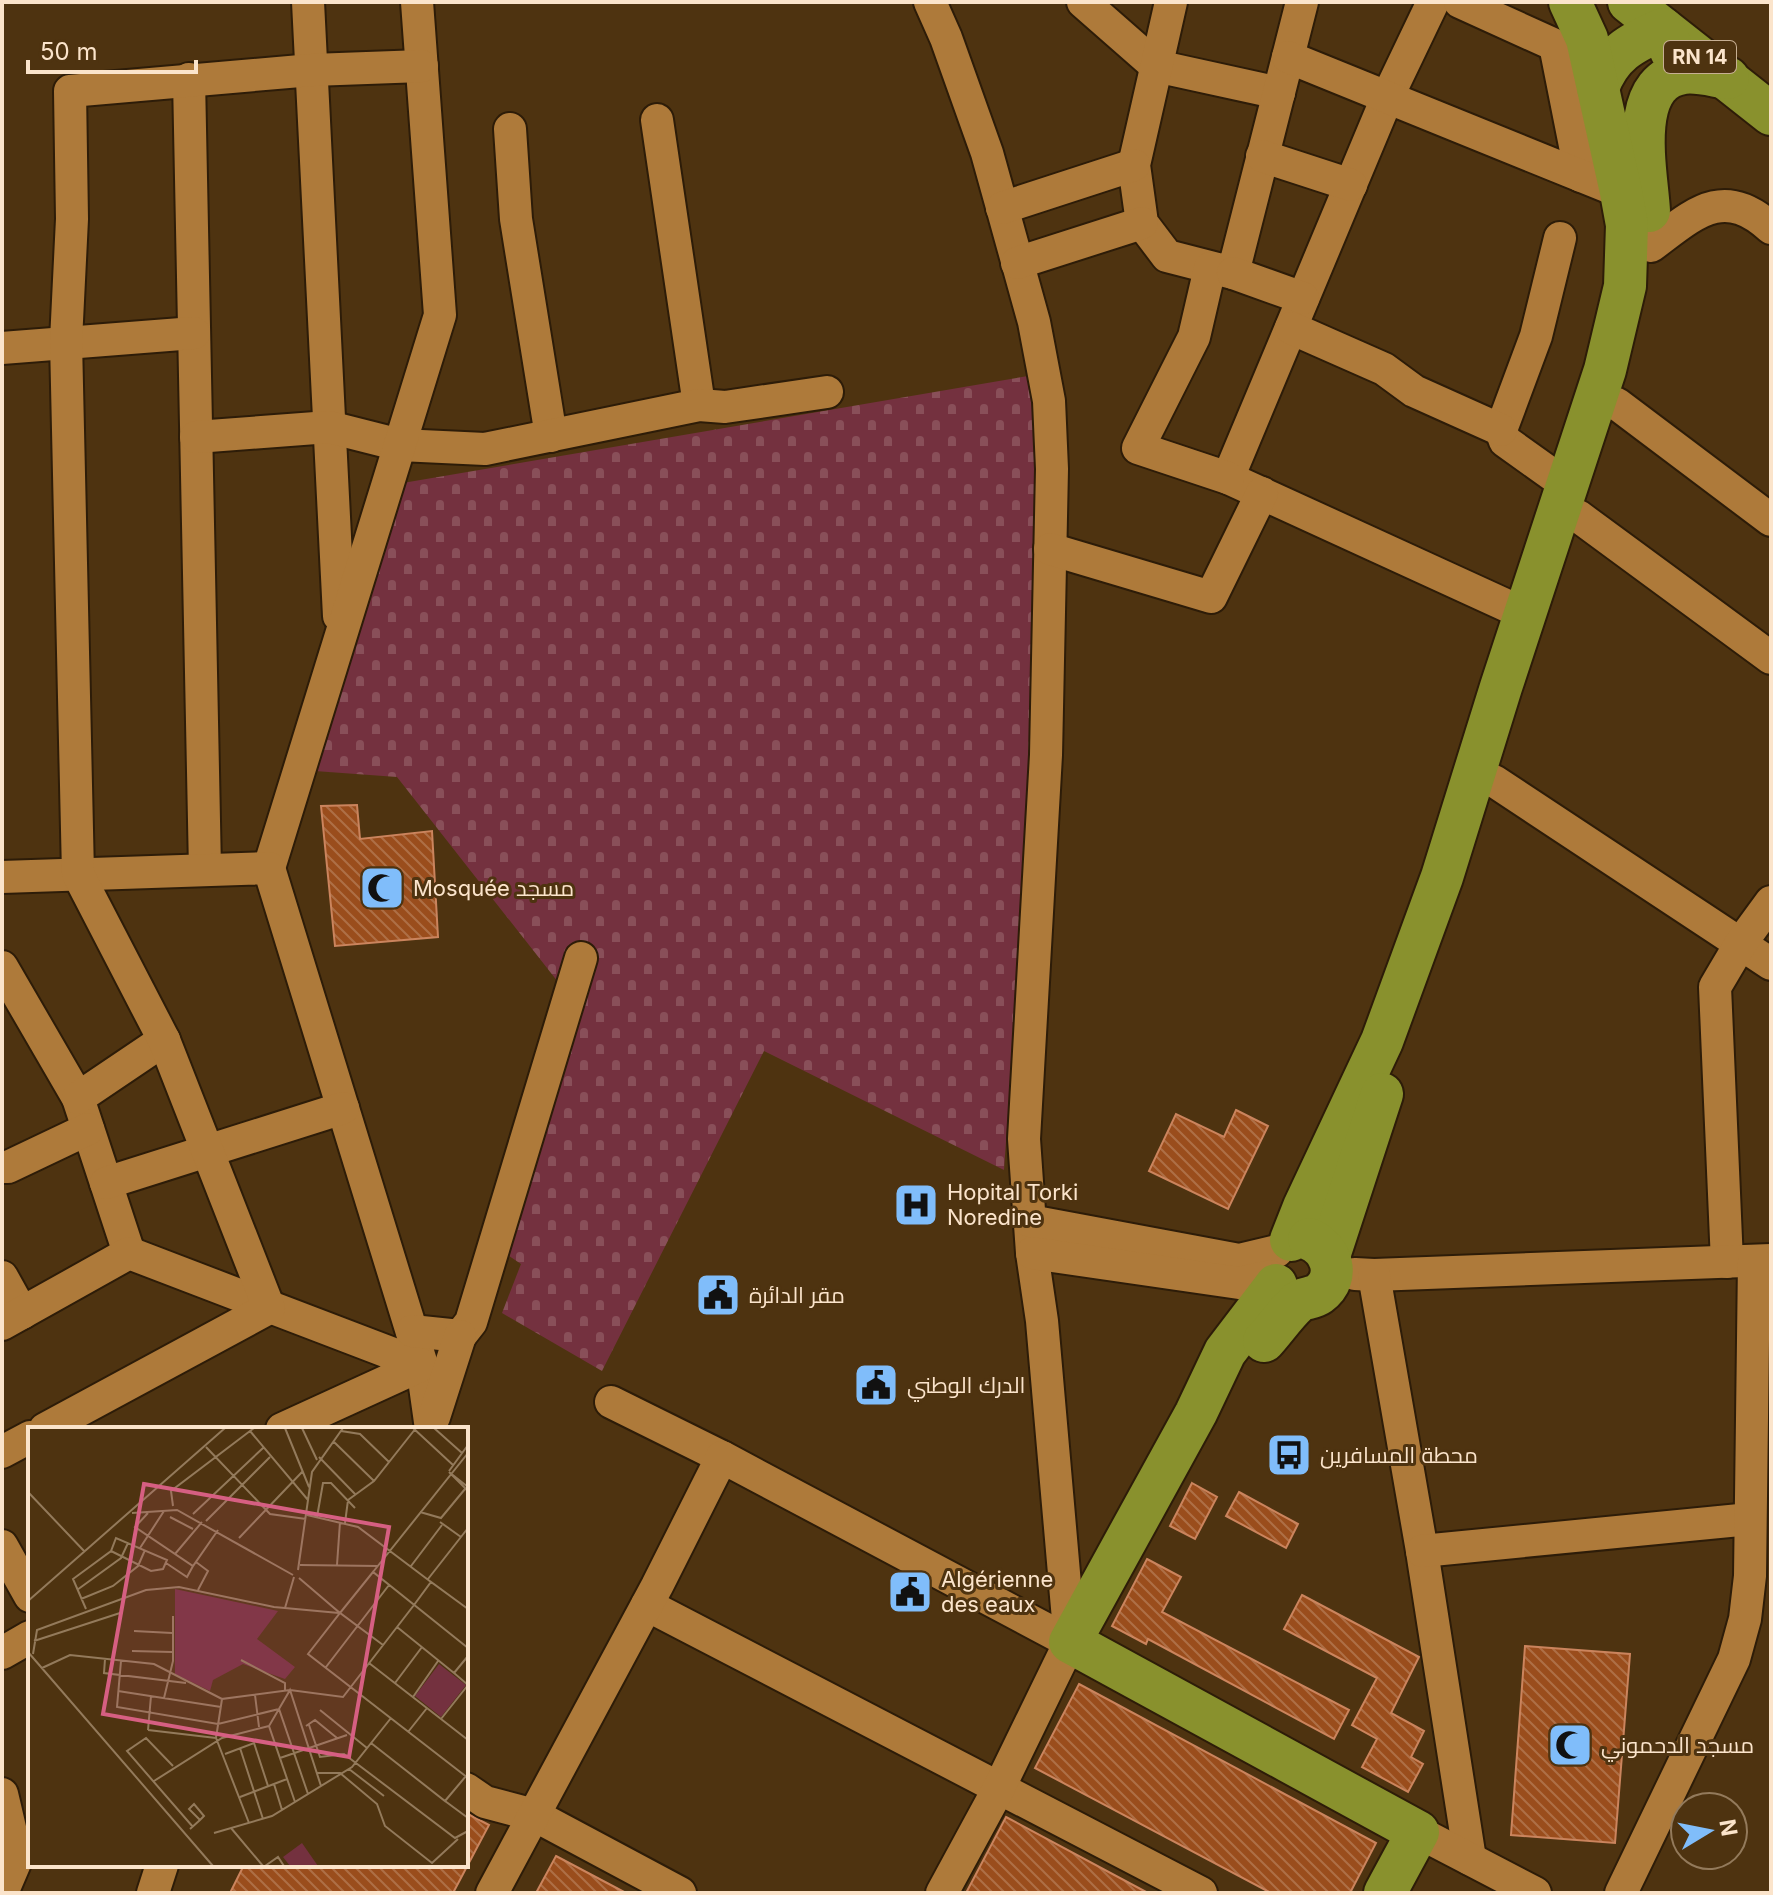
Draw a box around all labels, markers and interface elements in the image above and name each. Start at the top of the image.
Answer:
scale bar [28,24,196,74]
text: 50 m [40,37,98,66]
road number: RN 14 [1664,41,1736,73]
mosque icon: Mosquée مسجد [358,864,406,912]
place label: Mosquée مسجد [413,875,574,901]
place label: Hopital Torki Noredine [947,1179,1078,1230]
hospital icon: Hopital Torki Noredine [892,1181,940,1229]
public building icon: مقر الدائرة [694,1271,742,1319]
place label: مقر الدائرة [749,1282,845,1308]
public building icon: الدرك الوطني [852,1361,900,1409]
place label: الدرك الوطني [907,1372,1025,1402]
inset map [28,1427,468,1867]
bus stop icon: محطة المسافرين [1265,1431,1313,1479]
place label: محطة المسافرين [1320,1442,1478,1469]
place label: Algérienne des eaux [941,1566,1053,1617]
public building icon: Algérienne des eaux [886,1568,934,1616]
mosque icon: مسجد الدحموني [1546,1721,1594,1769]
place label: مسجد الدحموني [1601,1732,1754,1762]
north arrow [1669,1791,1749,1871]
text: N [1714,1817,1743,1838]

